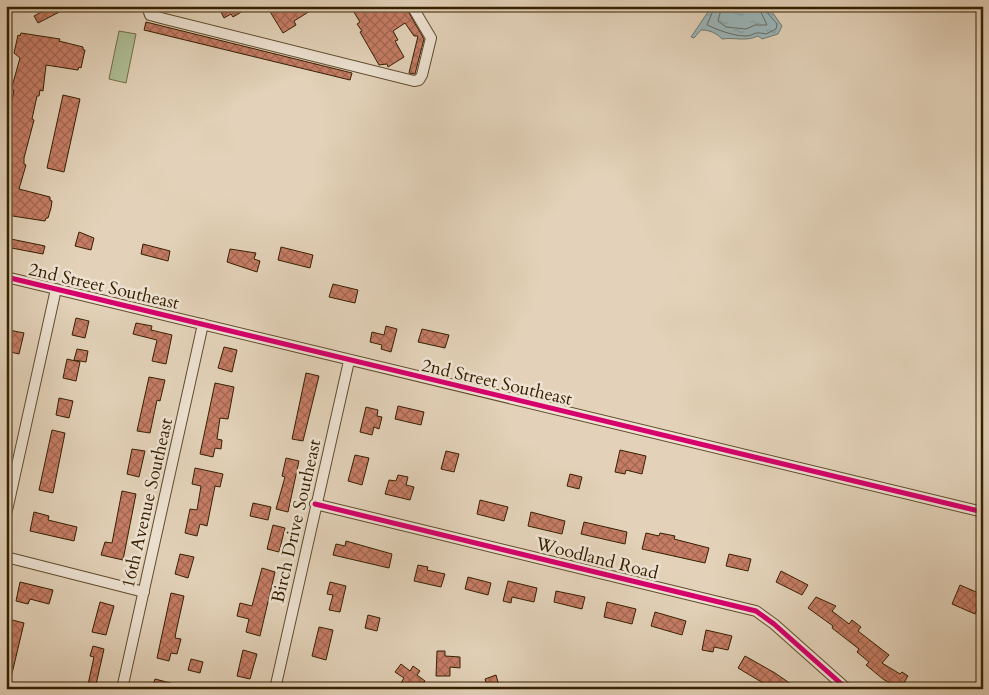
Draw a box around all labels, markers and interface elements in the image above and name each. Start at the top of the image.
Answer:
street label: 2nd Street Southeast [26,257,182,316]
street label: 2nd Street Southeast [419,353,575,412]
street label: 16th Avenue Southeast [116,415,179,591]
street label: Birch Drive Southeast [266,437,328,605]
street label: Woodland Road [532,531,661,586]

